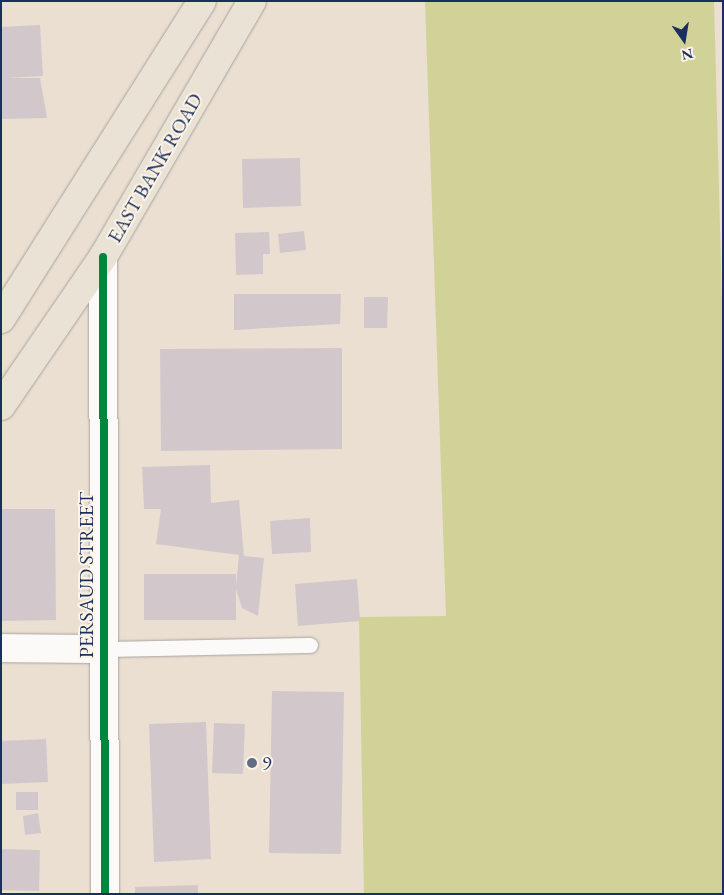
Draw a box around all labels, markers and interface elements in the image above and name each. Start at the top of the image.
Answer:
north arrow [659,15,709,65]
text: N [680,45,695,65]
street label: EAST BANK ROAD [102,89,208,247]
street label: PERSAUD STREET [74,492,98,658]
place label: 9 [262,751,272,775]
marker: 9 [246,757,258,769]

